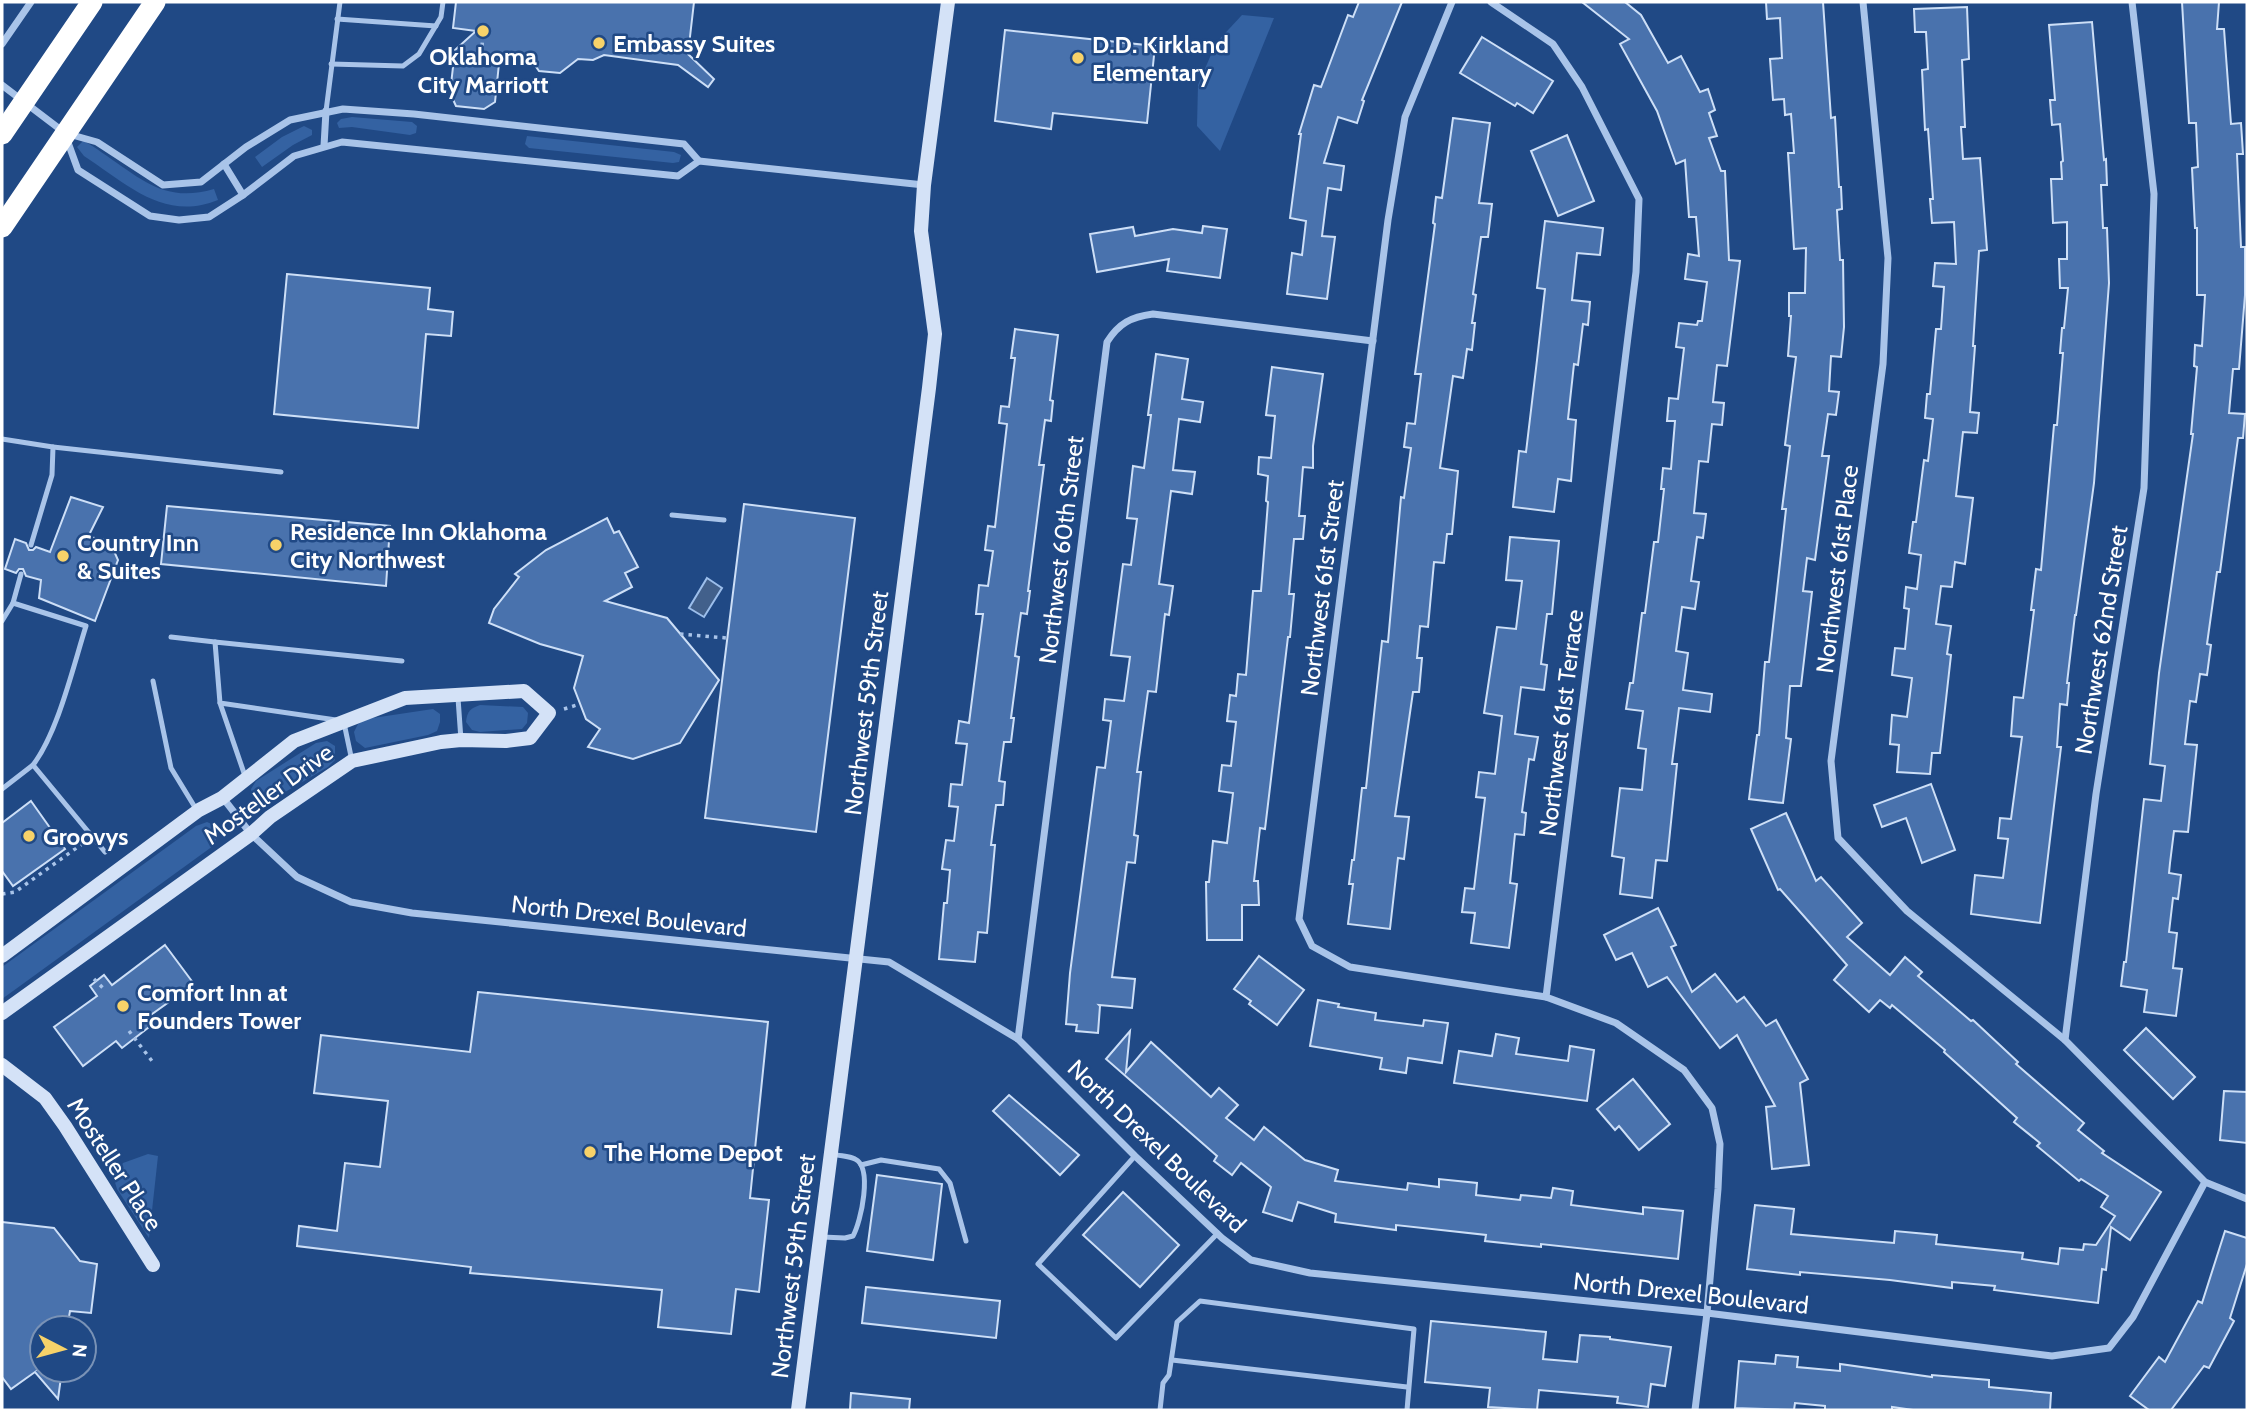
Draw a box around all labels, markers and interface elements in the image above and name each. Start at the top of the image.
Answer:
marker: Oklahoma City Marriott [475,23,491,39]
place label: Embassy Suites [613,29,775,58]
place label: D.D. Kirkland Elementary [1092,30,1229,87]
marker: Embassy Suites [591,35,607,51]
place label: Oklahoma City Marriott [418,42,548,99]
marker: D.D. Kirkland Elementary [1070,50,1086,66]
street label: Northwest 60th Street [1033,434,1089,666]
street label: Northwest 61st Place [1810,463,1864,675]
street label: Northwest 61st Street [1294,478,1350,698]
place label: Residence Inn Oklahoma City Northwest [290,517,547,574]
street label: Northwest 62nd Street [2069,524,2133,756]
place label: Country Inn & Suites [77,528,199,585]
marker: Residence Inn Oklahoma City Northwest [268,537,284,553]
marker: Country Inn & Suites [55,548,71,564]
street label: Northwest 59th Street [838,589,894,817]
street label: Northwest 61st Terrace [1533,608,1589,838]
street label: Mosteller Drive [198,737,338,851]
place label: Groovys [43,822,128,851]
marker: Groovys [21,828,37,844]
street label: North Drexel Boulevard [510,889,748,943]
place label: Comfort Inn at Founders Tower [137,978,301,1035]
marker: Comfort Inn at Founders Tower [115,998,131,1014]
street label: North Drexel Boulevard [1062,1053,1252,1239]
street label: Mosteller Place [61,1092,169,1236]
place label: The Home Depot [604,1138,783,1167]
marker: The Home Depot [582,1144,598,1160]
street label: Northwest 59th Street [765,1152,821,1380]
street label: North Drexel Boulevard [1572,1266,1810,1320]
north arrow [28,1314,98,1384]
text: N [67,1343,92,1359]

